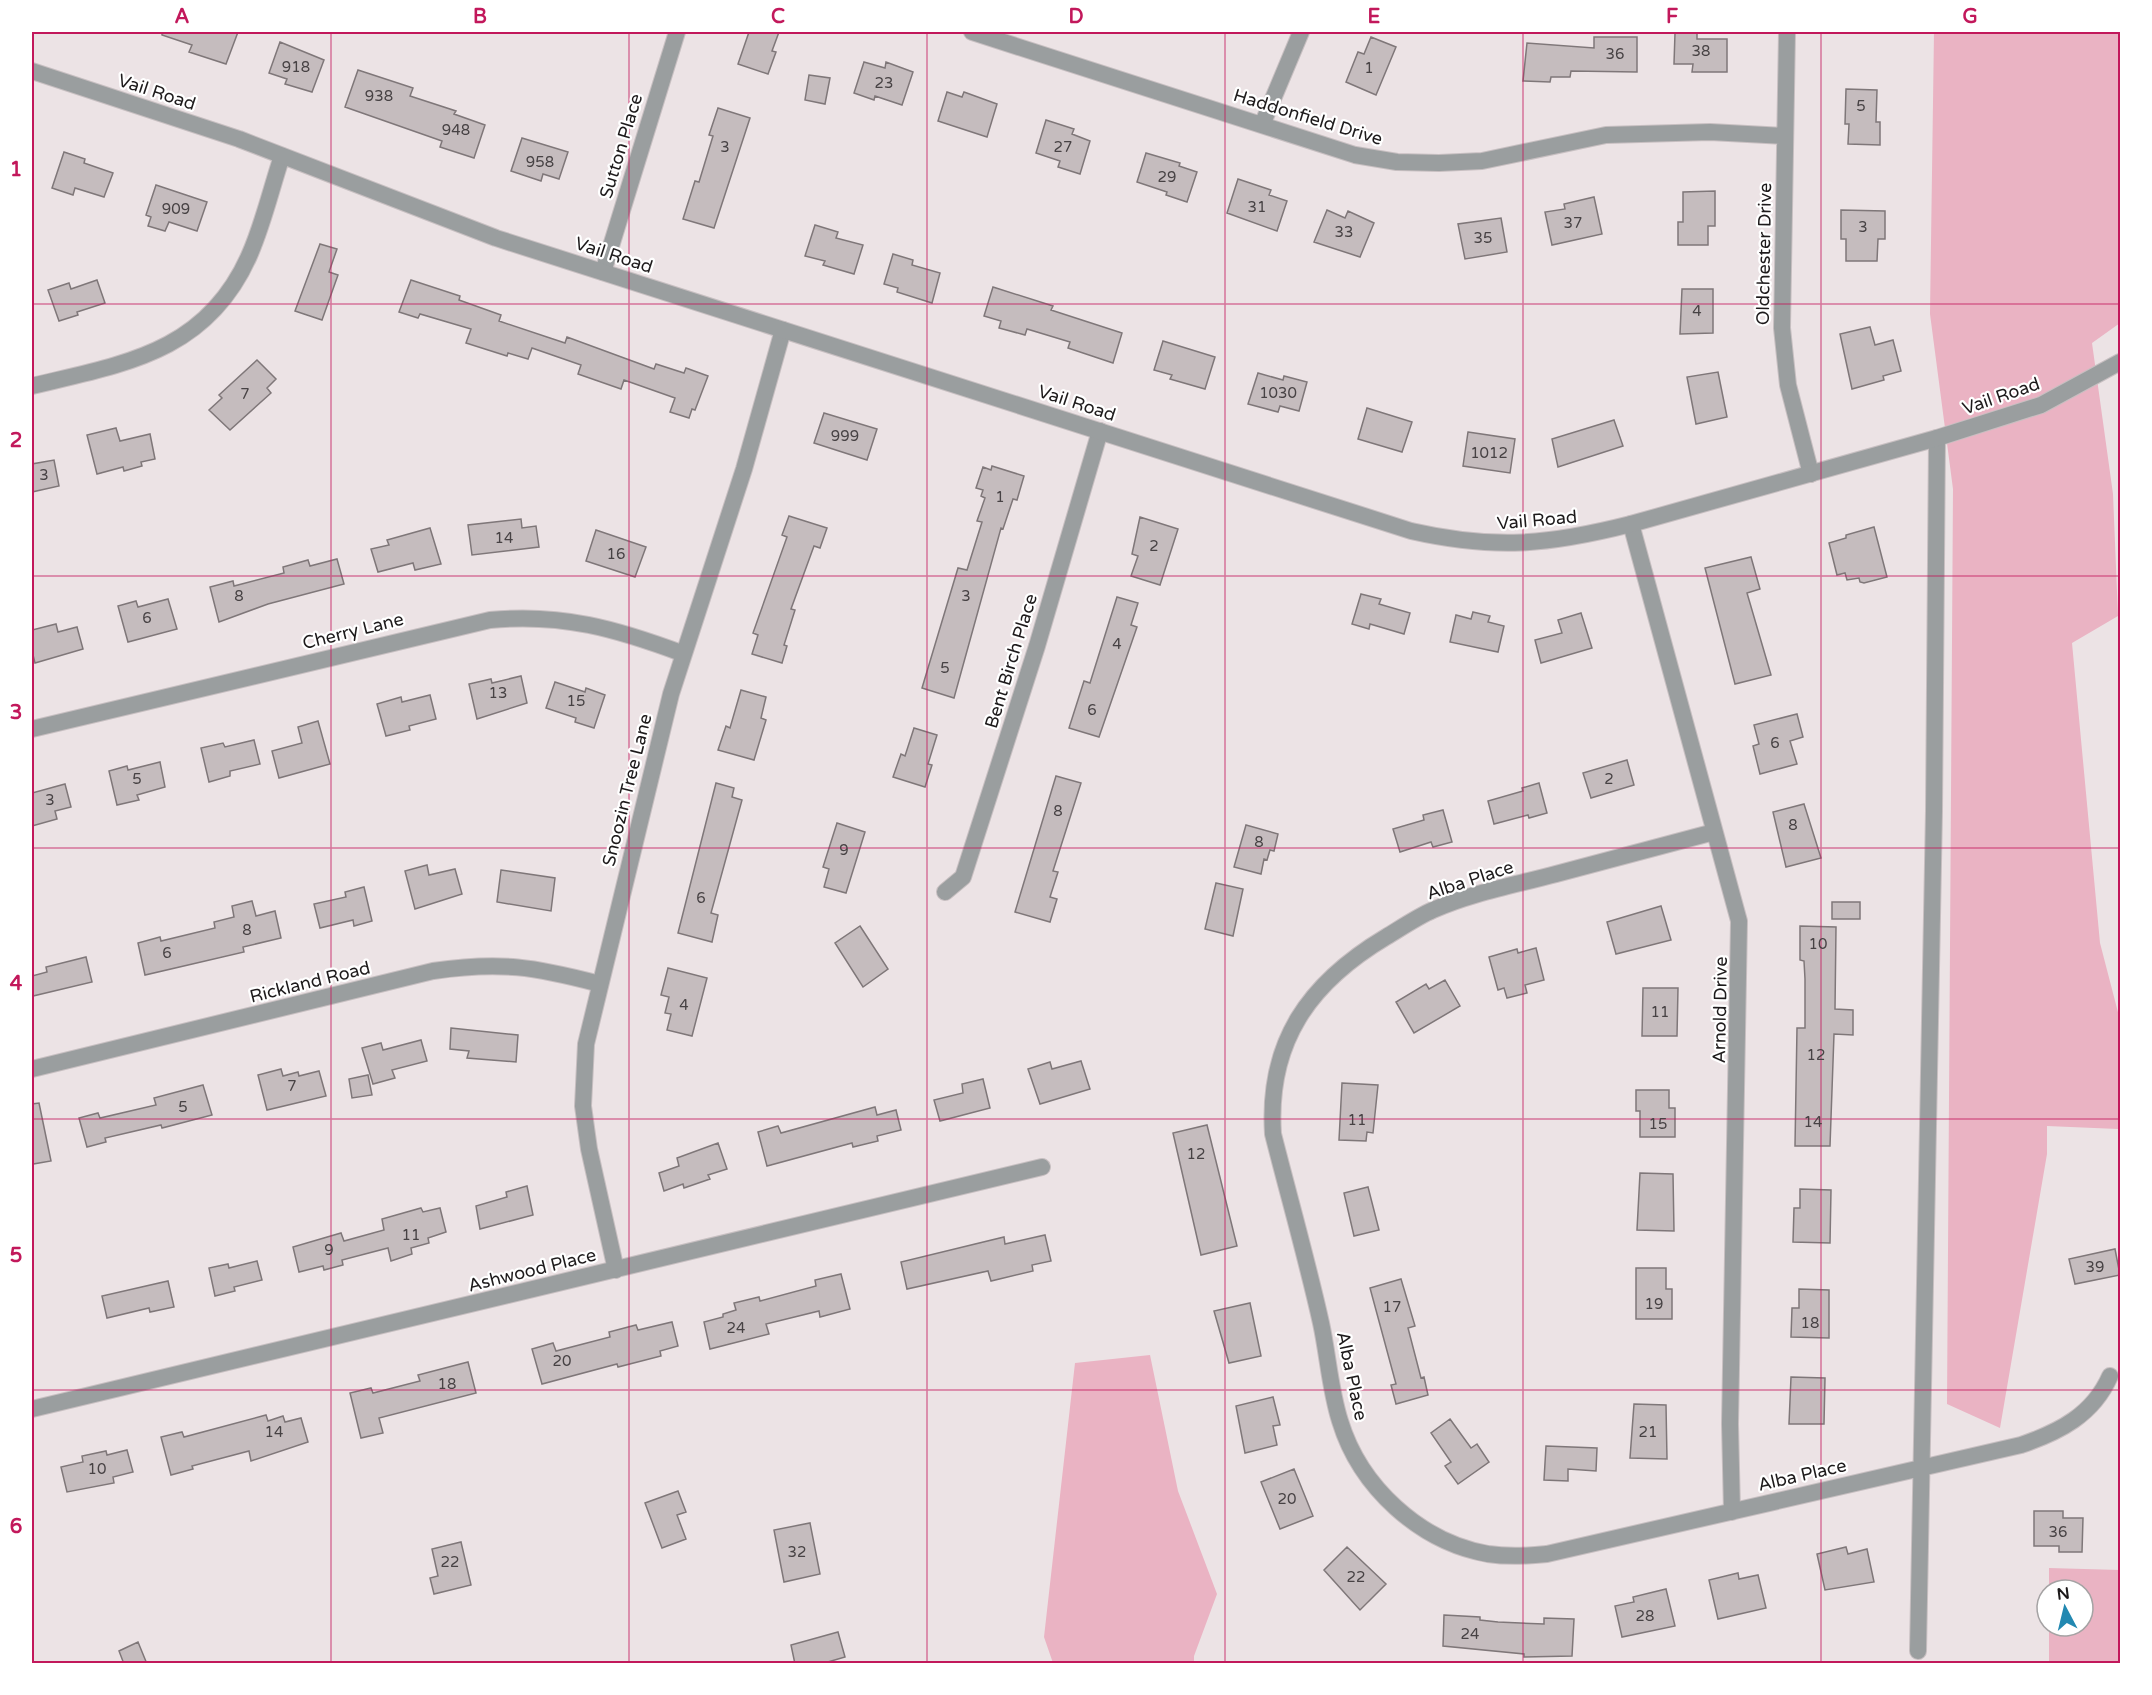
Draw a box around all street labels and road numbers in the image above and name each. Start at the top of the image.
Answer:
street label: Vail Road [115,69,199,115]
street label: Haddonfield Drive [1231,84,1385,150]
street label: Sutton Place [595,91,647,201]
street label: Oldchester Drive [1752,183,1776,325]
street label: Vail Road [572,232,656,278]
street label: Vail Road [1959,372,2043,420]
street label: Vail Road [1035,380,1119,426]
street label: Vail Road [1496,506,1578,534]
street label: Bent Birch Place [980,591,1042,731]
street label: Cherry Lane [300,608,406,654]
street label: Snoozin Tree Lane [597,712,657,868]
street label: Alba Place [1424,856,1516,904]
street label: Rickland Road [247,956,373,1008]
street label: Arnold Drive [1708,956,1732,1064]
street label: Ashwood Place [466,1243,598,1297]
street label: Alba Place [1332,1330,1372,1422]
street label: Alba Place [1756,1454,1848,1496]

